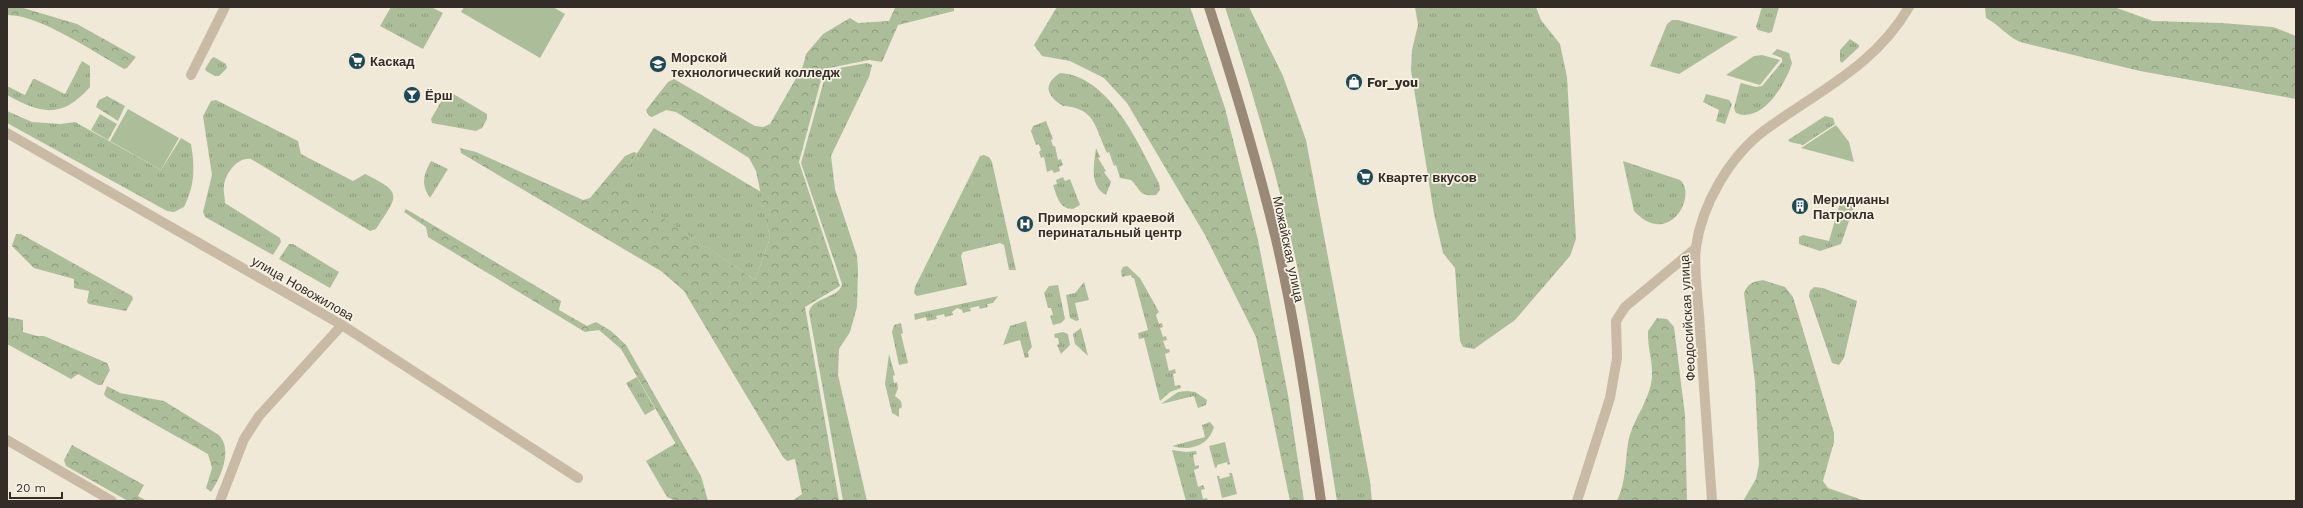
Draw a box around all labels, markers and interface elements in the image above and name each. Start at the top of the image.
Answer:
place label: Морской технологический колледж [671,50,840,80]
supermarket icon: Каскад [347,51,367,71]
place label: Каскад [370,54,415,69]
school or university icon: Морской технологический колледж [648,54,668,74]
shop icon: For_you [1344,72,1364,92]
place label: For_you [1367,75,1418,90]
bar icon: Ёрш [402,85,422,105]
place label: Ёрш [425,88,452,103]
supermarket icon: Квартет вкусов [1355,167,1375,187]
place label: Квартет вкусов [1378,170,1477,185]
place label: Меридианы Патрокла [1813,192,1889,222]
street label: Можайская улица [1270,195,1307,304]
building icon: Меридианы Патрокла [1790,196,1810,216]
place label: Приморский краевой перинатальный центр [1038,210,1182,240]
hospital icon: Приморский краевой перинатальный центр [1015,214,1035,234]
street label: улица Новожилова [249,253,357,324]
street label: Феодосийская улица [1677,253,1698,382]
scale bar [10,474,62,500]
text: 20 m [16,481,46,495]

